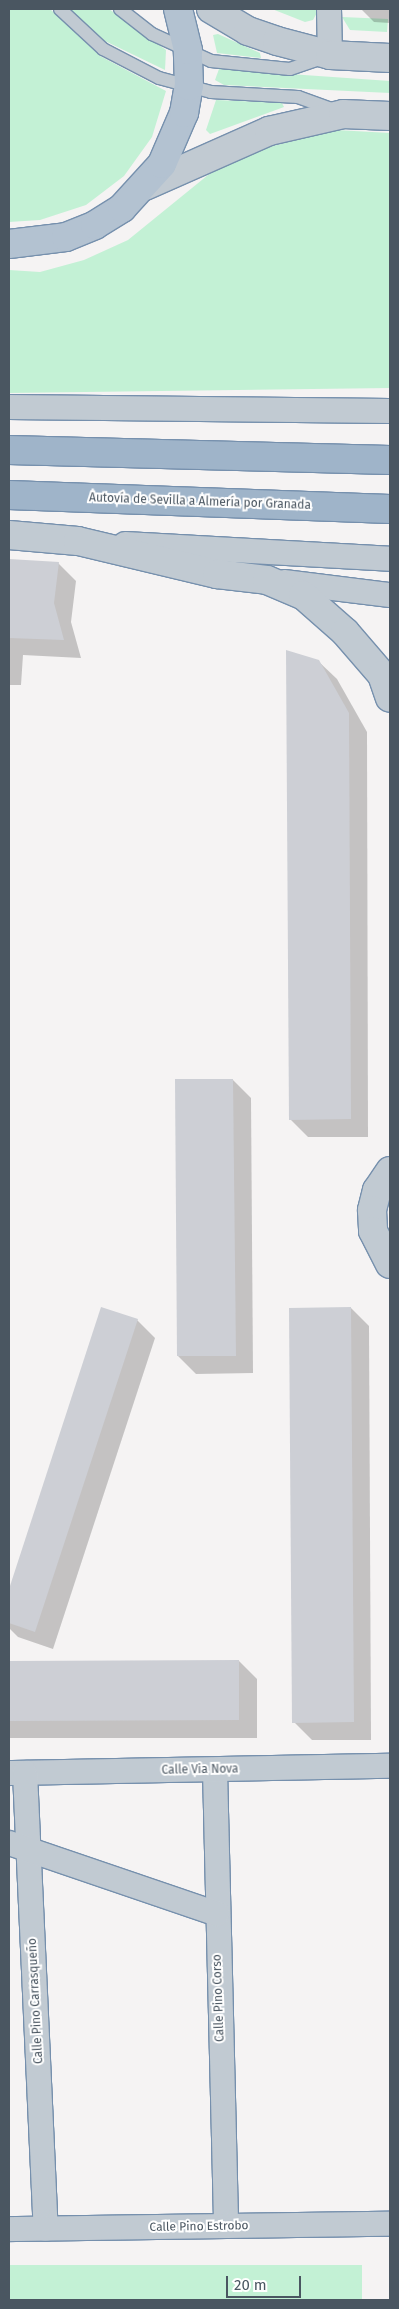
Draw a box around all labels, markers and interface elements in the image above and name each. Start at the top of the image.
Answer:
street label: Autovía de Sevilla a Almería por Granada [89,491,311,513]
street label: Calle Via Nova [161,1762,239,1778]
street label: Calle Pino Carrasqueño [26,1938,46,2064]
street label: Calle Pino Corso [210,1954,228,2042]
street label: Calle Pino Estrobo [149,2219,249,2235]
scale bar [229,2266,304,2298]
text: 20 m [234,2276,267,2294]

